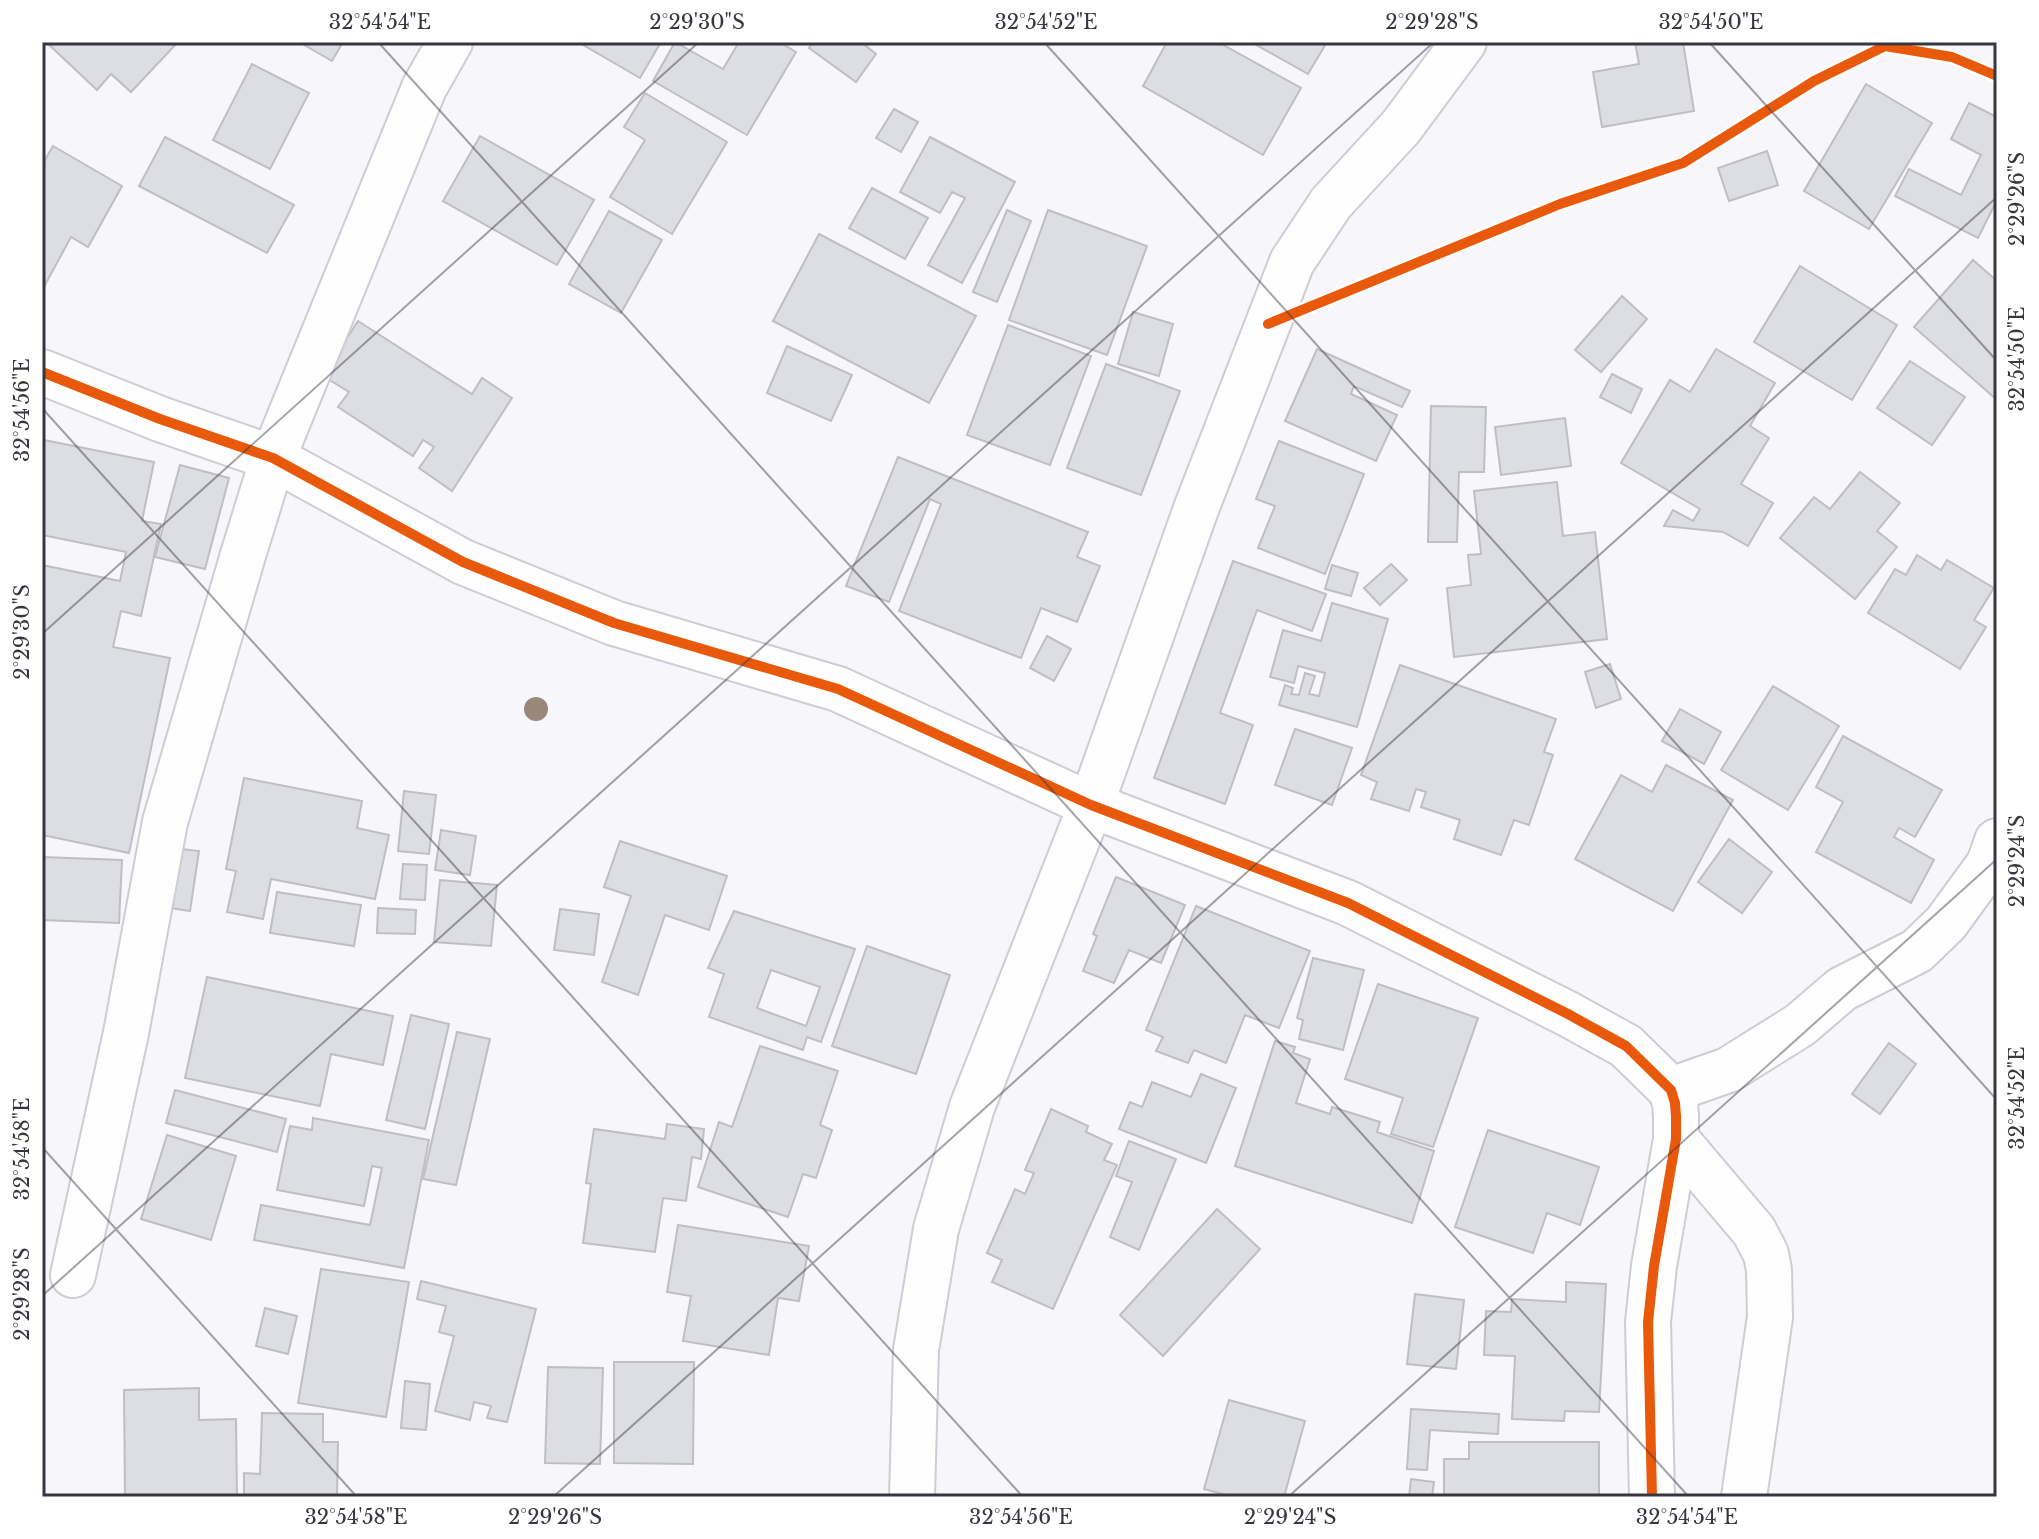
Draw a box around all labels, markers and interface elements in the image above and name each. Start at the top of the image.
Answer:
text: 32°54'54"E [329,10,431,34]
text: 2°29'30"S [649,10,745,34]
text: 32°54'52"E [994,10,1098,34]
text: 2°29'28"S [1385,10,1479,34]
text: 32°54'50"E [1658,10,1764,34]
text: 2°29'26"S [2005,152,2029,246]
text: 32°54'50"E [2005,306,2029,412]
text: 32°54'56"E [10,358,34,462]
text: 2°29'30"S [10,584,34,680]
text: 2°29'24"S [2005,815,2029,907]
text: 32°54'52"E [2005,1046,2029,1150]
text: 32°54'58"E [10,1097,34,1201]
text: 2°29'28"S [10,1247,34,1341]
text: 32°54'58"E [304,1505,408,1529]
text: 2°29'26"S [508,1505,602,1529]
text: 32°54'56"E [969,1505,1073,1529]
text: 2°29'24"S [1244,1505,1336,1529]
text: 32°54'54"E [1636,1505,1738,1529]

